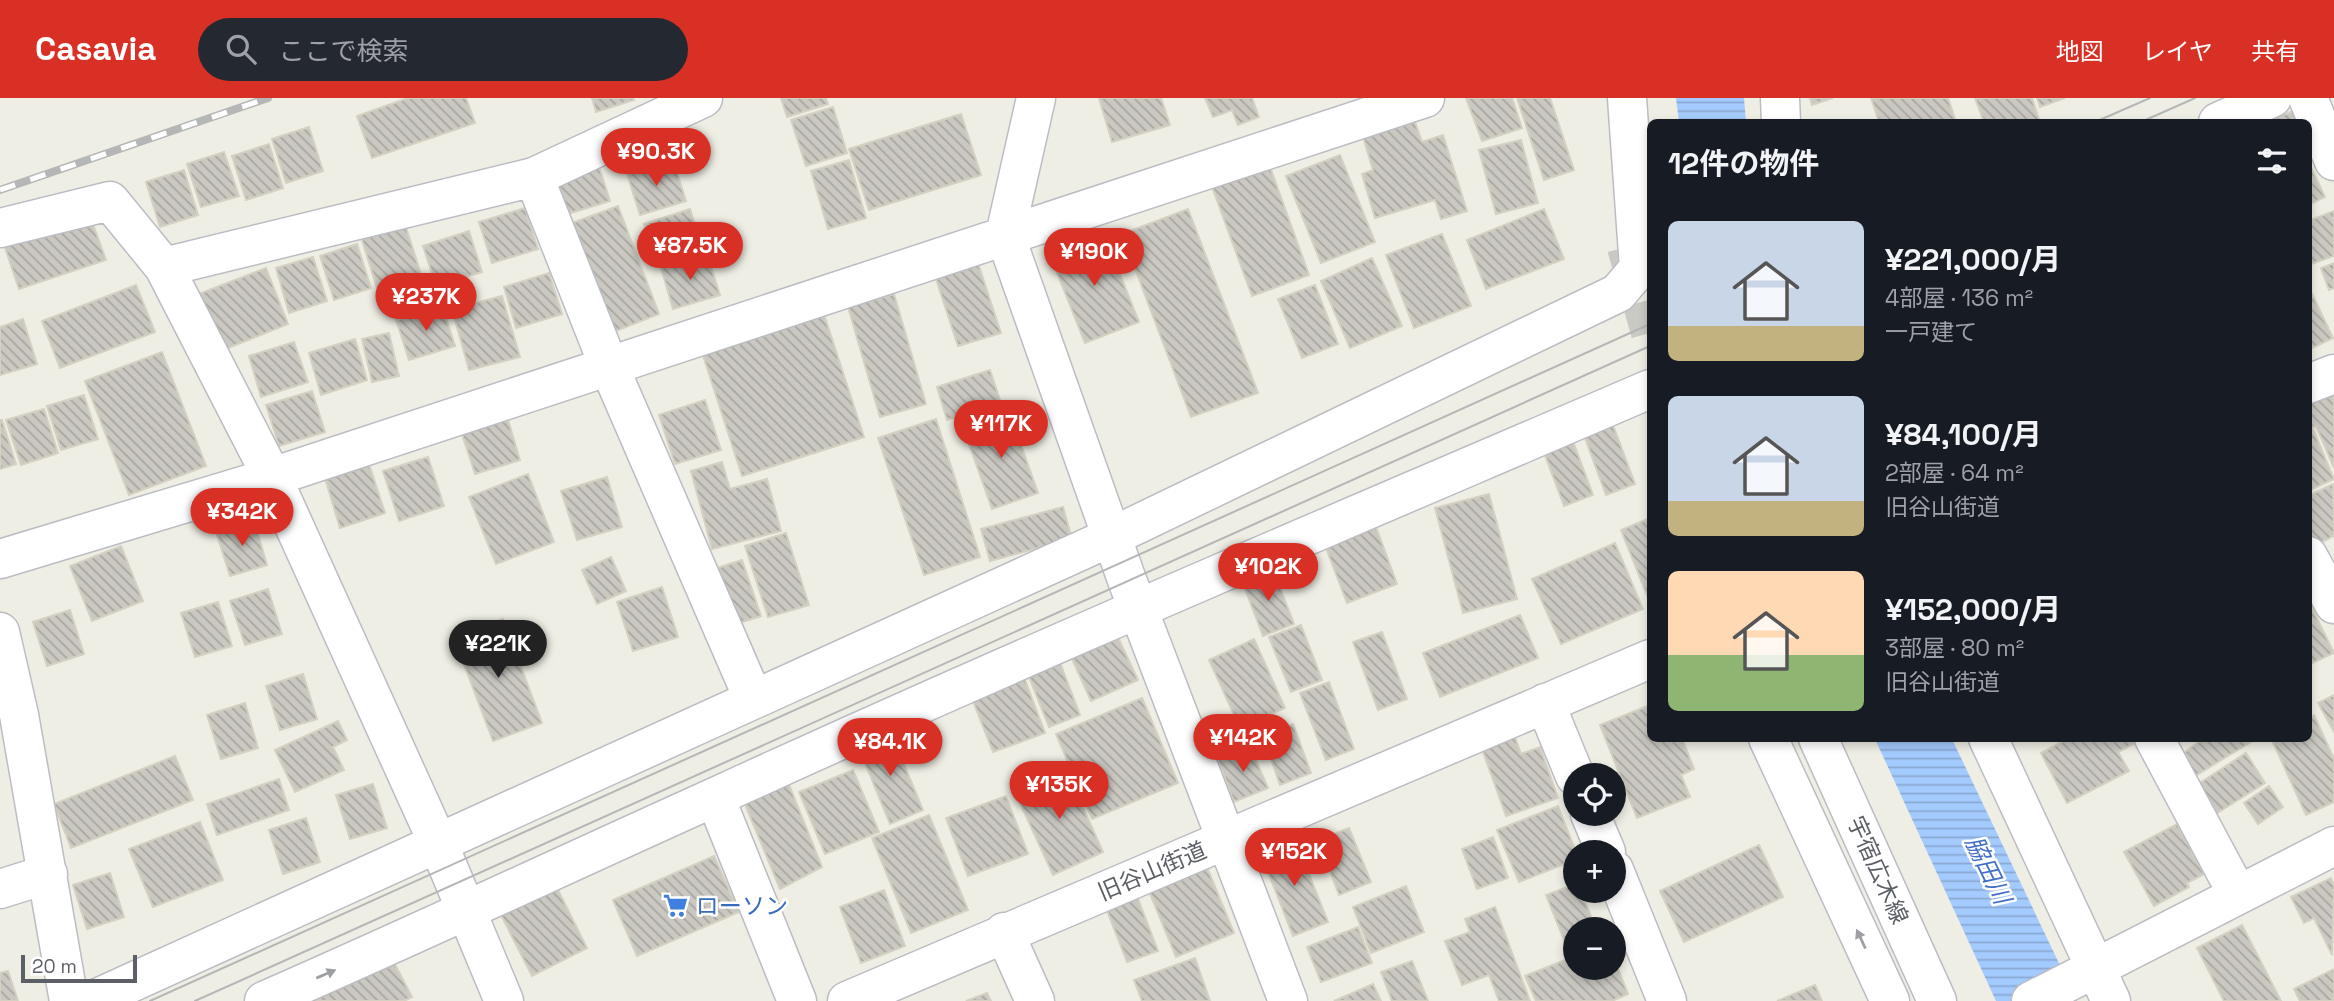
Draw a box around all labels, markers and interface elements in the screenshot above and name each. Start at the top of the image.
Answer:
search box [198,18,688,81]
text: Casavia [35,28,156,70]
icon: search [222,30,260,68]
text: ここで検索 [278,34,408,68]
text: 地図 [2056,36,2104,67]
text: レイヤ [2142,36,2213,67]
text: 共有 [2251,36,2299,67]
pin: ¥90.3K [599,129,713,188]
text: ¥90.3K [617,136,695,166]
icon: filters [2253,142,2291,180]
text: 12件の物件 [1668,144,1819,183]
pin: ¥87.5K [633,222,747,282]
pin: ¥190K [1045,228,1143,288]
text: ¥87.5K [653,230,727,260]
text: ¥190K [1060,236,1128,266]
text: ¥221,000/月 [1885,240,2061,279]
icon: home [1724,249,1808,333]
pin: ¥237K [377,274,475,333]
text: ¥237K [391,281,461,311]
text: 4部屋 · 136 m² [1885,283,2033,313]
text: 一戸建て [1885,317,1977,347]
pin: ¥117K [952,400,1050,460]
text: ¥117K [970,408,1032,438]
text: ¥84,100/月 [1885,415,2042,454]
icon: home [1724,424,1808,508]
text: 2部屋 · 64 m² [1885,458,2024,488]
pin: ¥342K [193,489,291,548]
text: 旧谷山街道 [1885,492,2000,522]
text: ¥342K [207,496,277,526]
pin: ¥102K [1219,544,1317,603]
text: ¥102K [1234,551,1302,581]
text: ¥152,000/月 [1885,590,2061,629]
icon: home [1724,599,1808,683]
pin: ¥221K [449,620,547,680]
text: ¥221K [465,628,531,658]
text: 3部屋 · 80 m² [1885,633,2024,663]
text: 旧谷山街道 [1885,667,2000,697]
pin: ¥142K [1194,714,1292,774]
pin: ¥84.1K [833,718,947,778]
text: ¥142K [1209,722,1277,752]
text: ¥84.1K [853,726,927,756]
pin: ¥135K [1010,762,1108,821]
map controls [1563,763,1626,980]
button: locate [1563,763,1626,826]
text: ¥135K [1026,769,1092,799]
street label: 宇宿広木線 [1841,811,1915,929]
pin: ¥152K [1245,828,1343,888]
water label: 脇田川 [1959,831,2019,912]
street label: 旧谷山街道 [1093,835,1211,907]
text: ¥152K [1261,836,1327,866]
button: + [1563,840,1626,903]
place label: ローソン [696,891,788,921]
supermarket icon: ローソン [662,892,690,920]
button: − [1563,917,1626,980]
one-way arrow [1855,929,1867,949]
scale bar [21,952,136,984]
text: 20 m [32,954,77,979]
one-way arrow [316,968,337,979]

